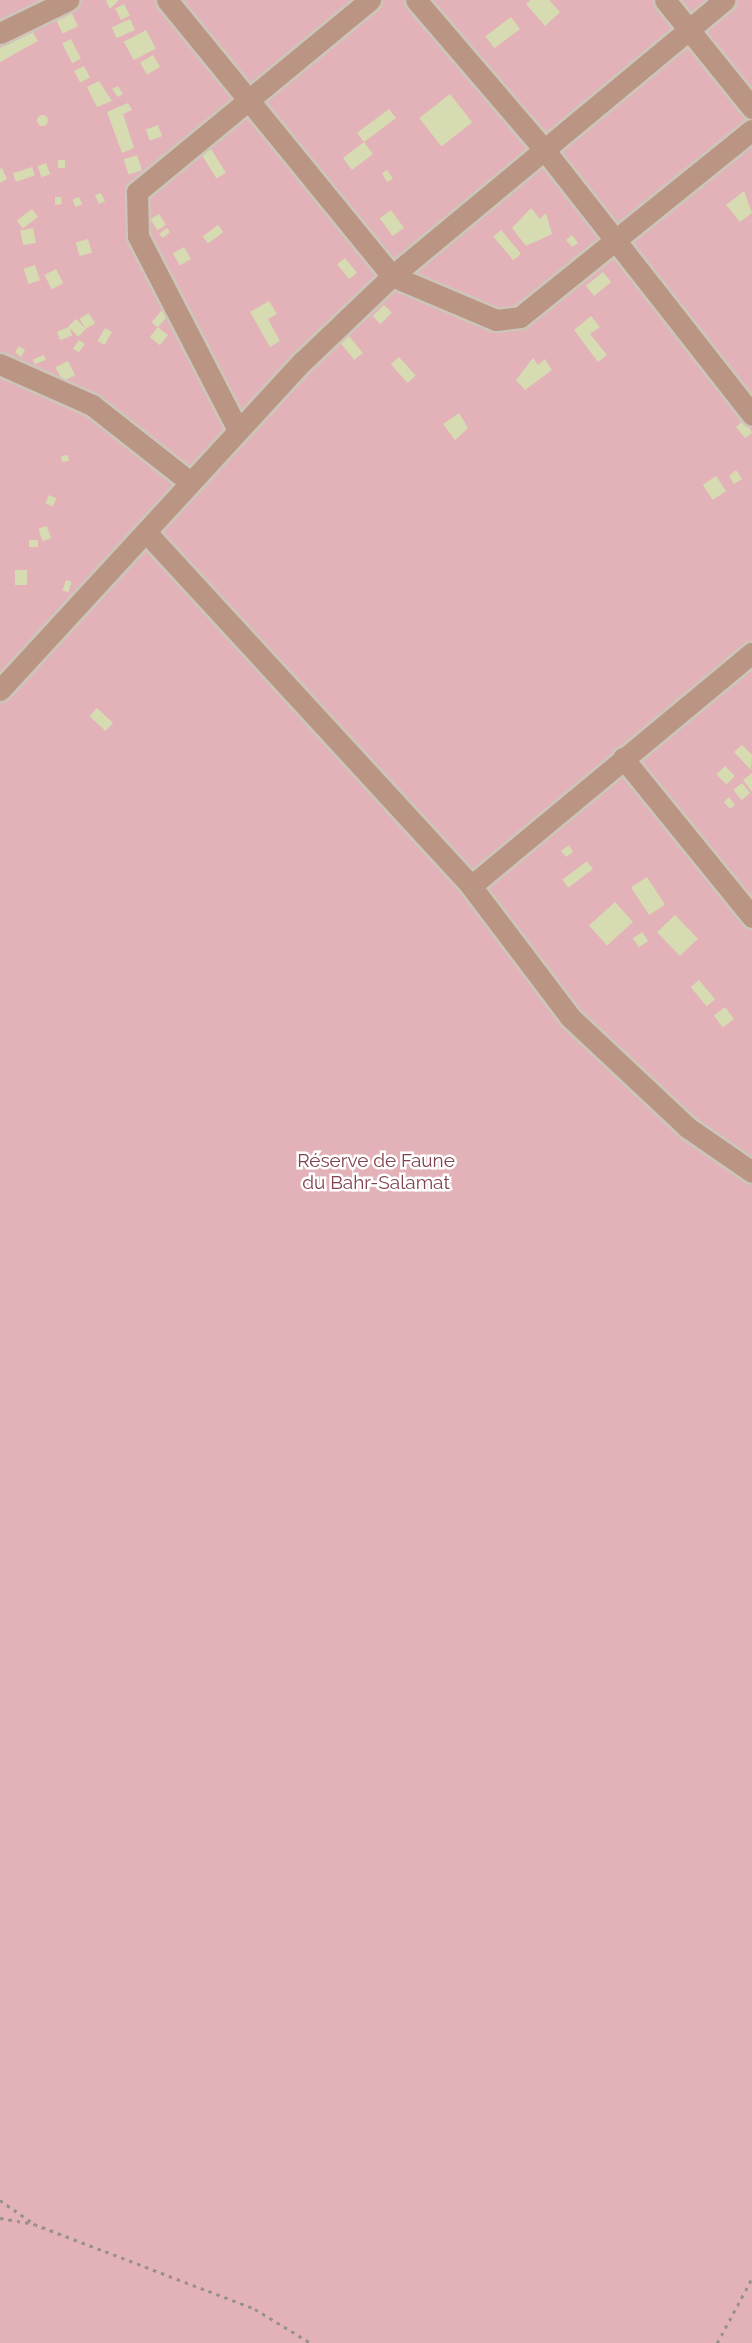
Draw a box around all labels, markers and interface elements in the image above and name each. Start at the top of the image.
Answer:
park label: Réserve de Faune du Bahr-Salamat [297,1150,455,1194]

